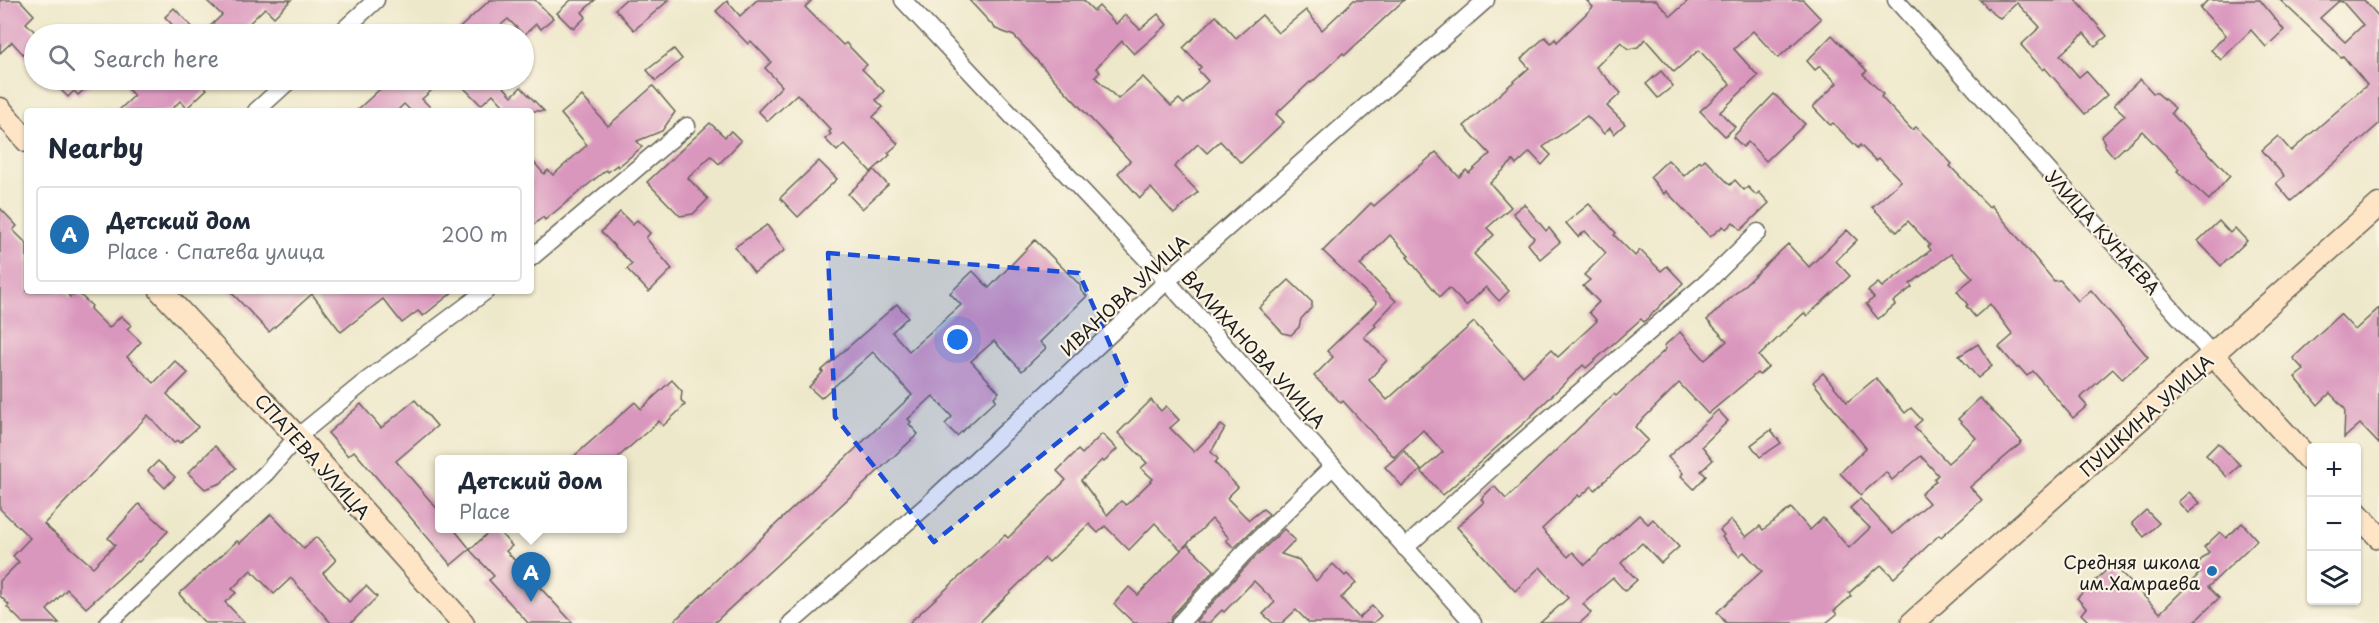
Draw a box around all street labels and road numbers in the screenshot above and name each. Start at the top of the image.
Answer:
street label: УЛИЦА КУНАЕВА [2039,164,2167,300]
street label: ИВАНОВА УЛИЦА [1054,228,1195,362]
street label: ВАЛИХАНОВА УЛИЦА [1176,264,1332,434]
street label: ПУШКИНА УЛИЦА [2073,347,2219,482]
street label: СПАТЕВА УЛИЦА [249,387,377,525]

